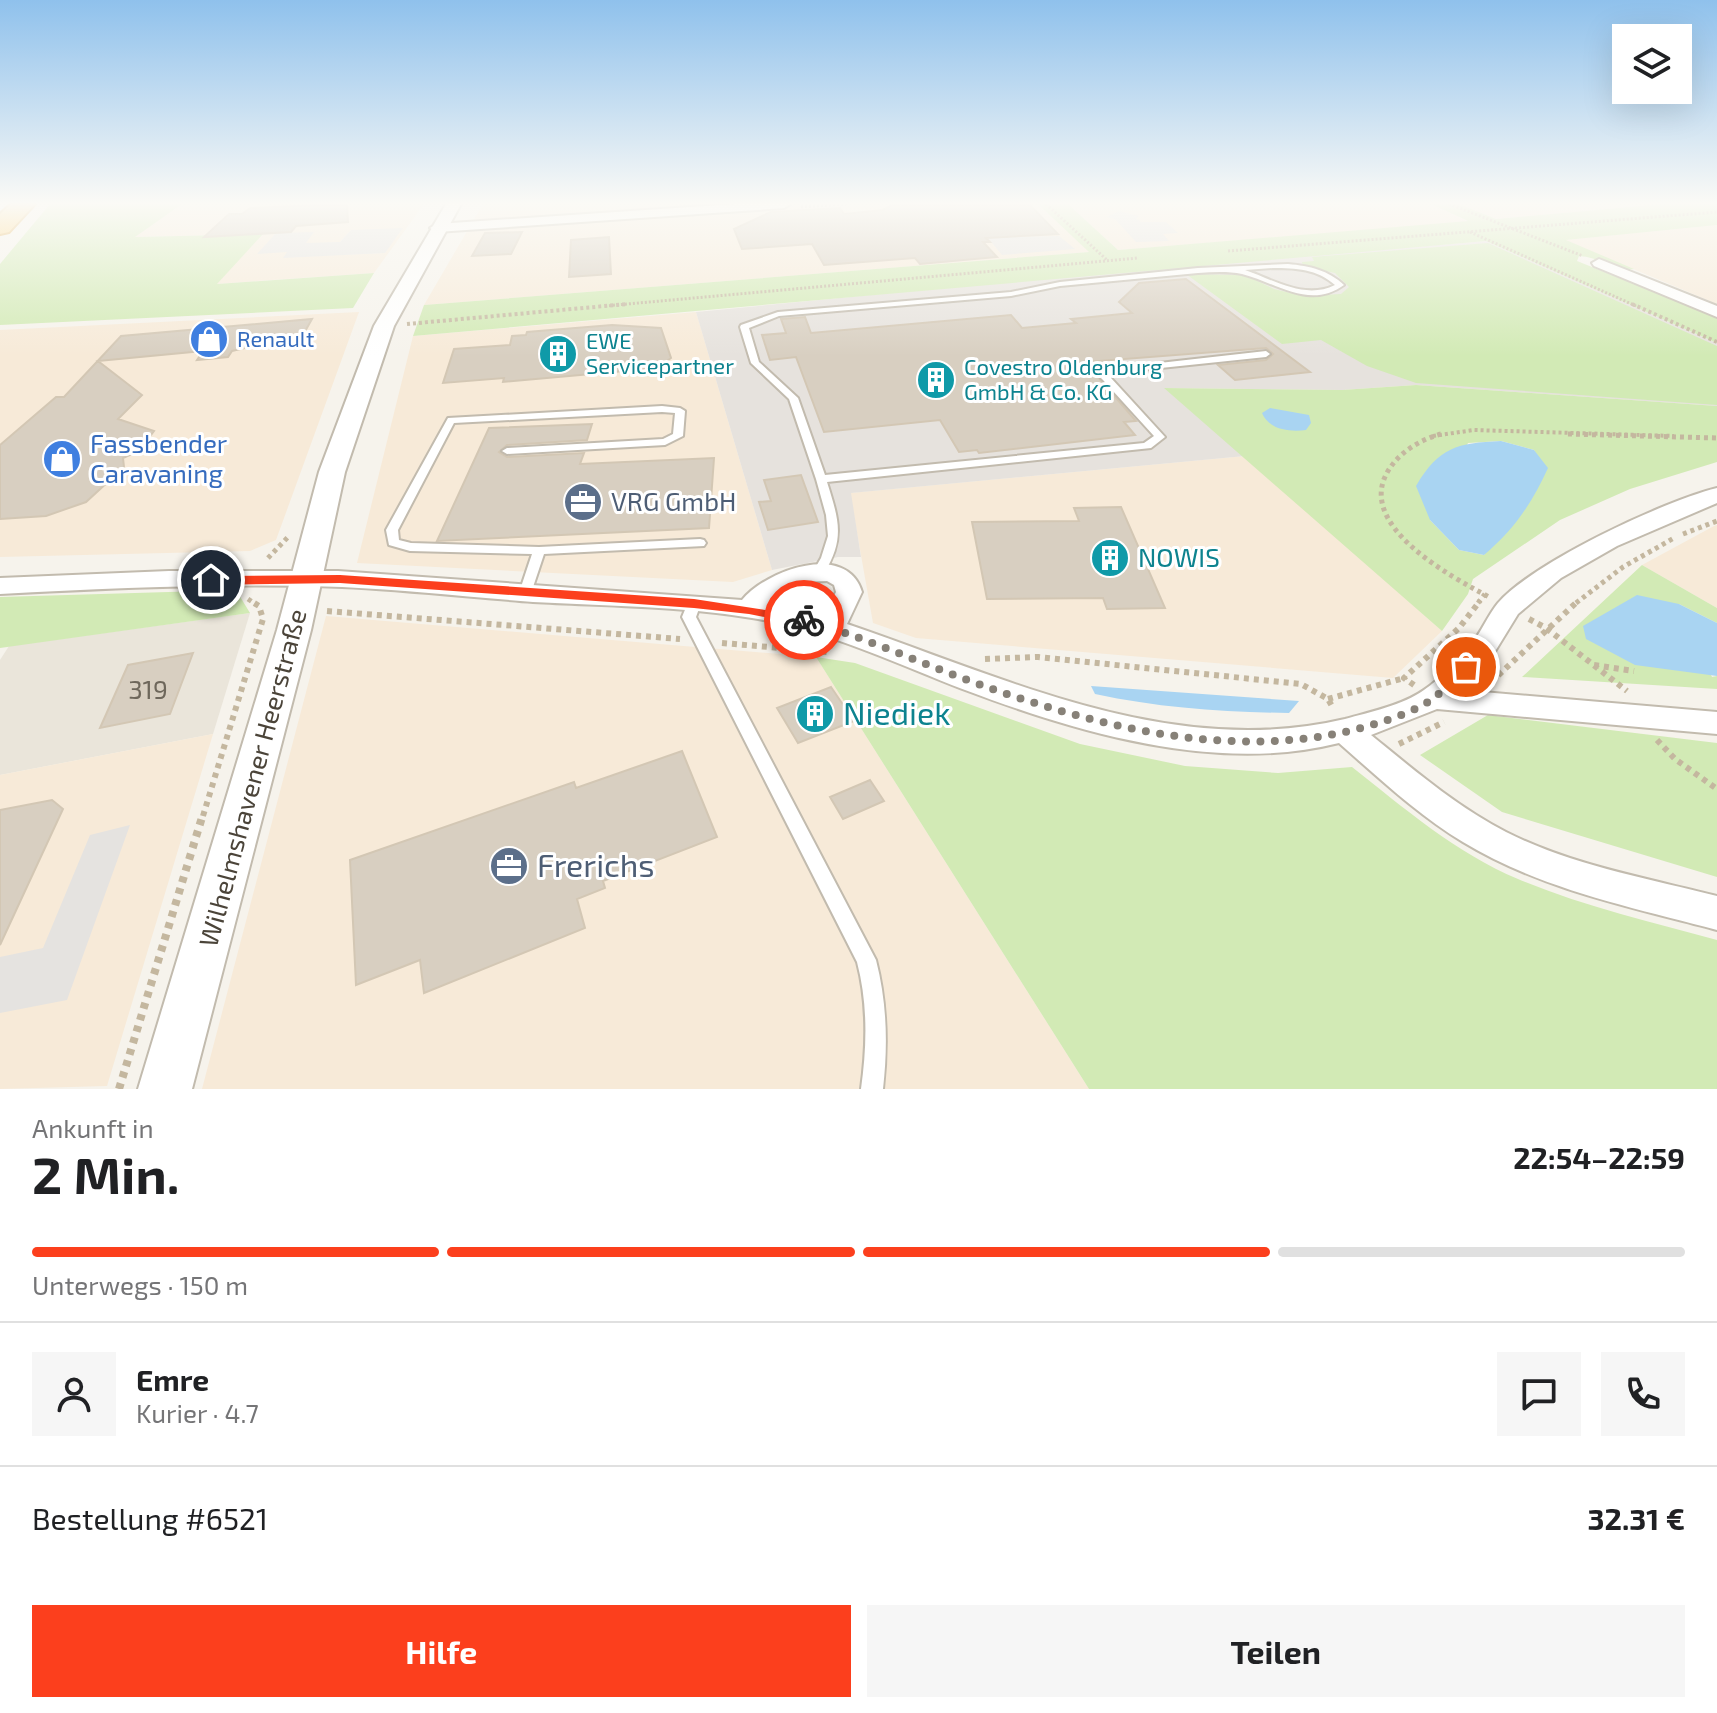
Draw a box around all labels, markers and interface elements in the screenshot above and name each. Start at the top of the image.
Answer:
map controls [1612,24,1692,104]
button: layers [1612,24,1692,104]
shop icon: Renault [188,318,230,360]
place label: Renault [237,325,314,351]
place label: EWE Servicepartner [586,327,734,378]
building icon: EWE Servicepartner [537,333,579,375]
place label: Covestro Oldenburg GmbH & Co. KG [964,353,1162,404]
building icon: Covestro Oldenburg GmbH & Co. KG [915,359,957,401]
place label: Fassbender Caravaning [90,427,227,488]
shop icon: Fassbender Caravaning [41,438,83,480]
office icon: VRG GmbH [562,481,604,523]
place label: VRG GmbH [611,485,736,516]
building icon: NOWIS [1089,537,1131,579]
place label: NOWIS [1138,541,1220,572]
pin [177,546,245,614]
icon: home [189,558,233,602]
courier [764,580,844,660]
icon: bike [782,598,826,642]
street label: Wilhelmshavener Heerstraße [191,605,312,950]
pin [1432,633,1500,701]
icon: bag [1444,645,1488,689]
house number: 319 [128,673,168,704]
building icon: Niediek [794,693,836,735]
place label: Niediek [843,693,950,731]
office icon: Frerichs [488,845,530,887]
place label: Frerichs [537,845,655,883]
text: Ankunft in [32,1112,154,1143]
text: 22:54–22:59 [1513,1139,1685,1175]
text: 2 Min. [32,1142,179,1204]
text: Unterwegs · 150 m [32,1269,248,1300]
button: person [32,1352,116,1436]
button: chat [1497,1352,1581,1436]
button: phone [1601,1352,1685,1436]
text: Emre [136,1361,209,1397]
text: Kurier · 4.7 [136,1397,259,1428]
text: Bestellung #6521 [32,1500,268,1536]
text: 32.31 € [1588,1500,1685,1536]
button: Hilfe [32,1605,851,1697]
button: Teilen [867,1605,1685,1697]

